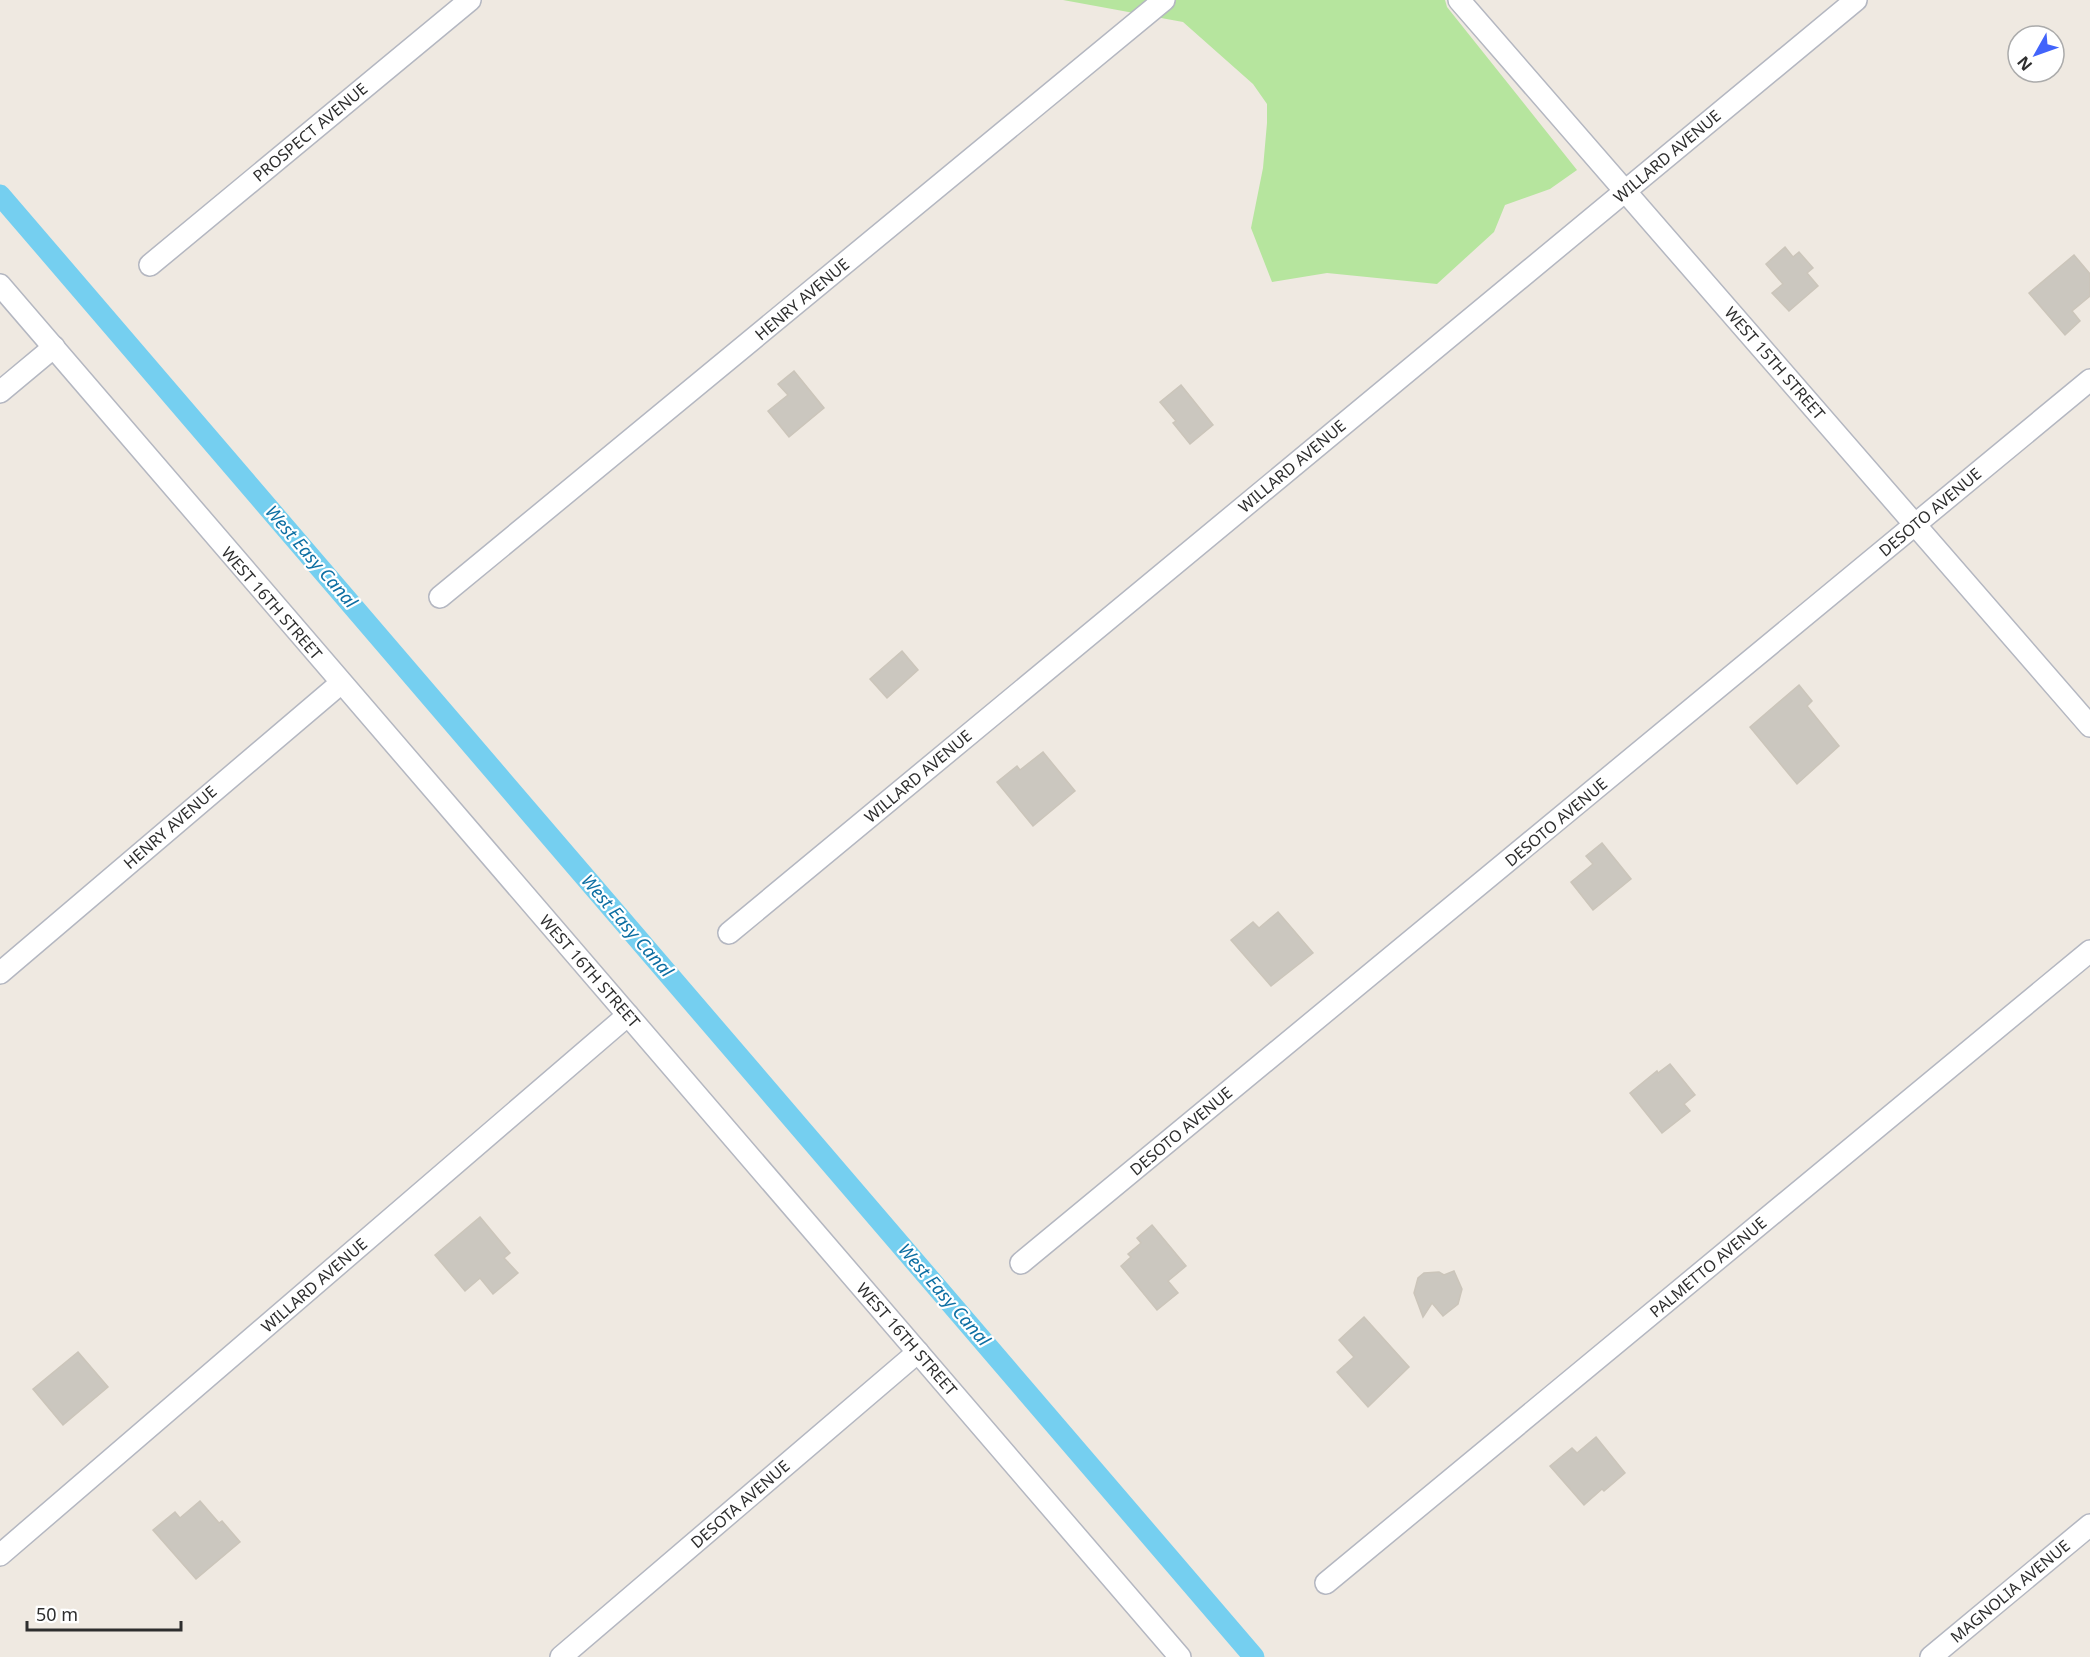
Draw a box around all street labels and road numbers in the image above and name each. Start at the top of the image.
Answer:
street label: PROSPECT AVENUE [248,77,372,187]
street label: WILLARD AVENUE [1609,105,1725,207]
street label: HENRY AVENUE [750,253,854,345]
street label: WEST 15TH STREET [1720,302,1830,424]
street label: WILLARD AVENUE [1234,415,1350,517]
street label: DESOTO AVENUE [1874,463,1986,561]
street label: WEST 16TH STREET [217,542,327,664]
street label: WILLARD AVENUE [860,725,976,827]
street label: DESOTO AVENUE [1500,773,1612,871]
street label: HENRY AVENUE [119,780,221,874]
street label: WEST 16TH STREET [535,910,645,1032]
street label: DESOTO AVENUE [1125,1082,1237,1180]
street label: PALMETTO AVENUE [1645,1212,1771,1322]
street label: WILLARD AVENUE [256,1233,372,1337]
street label: WEST 16TH STREET [852,1278,962,1400]
street label: DESOTA AVENUE [686,1455,794,1553]
street label: MAGNOLIA AVENUE [1946,1534,2074,1648]

